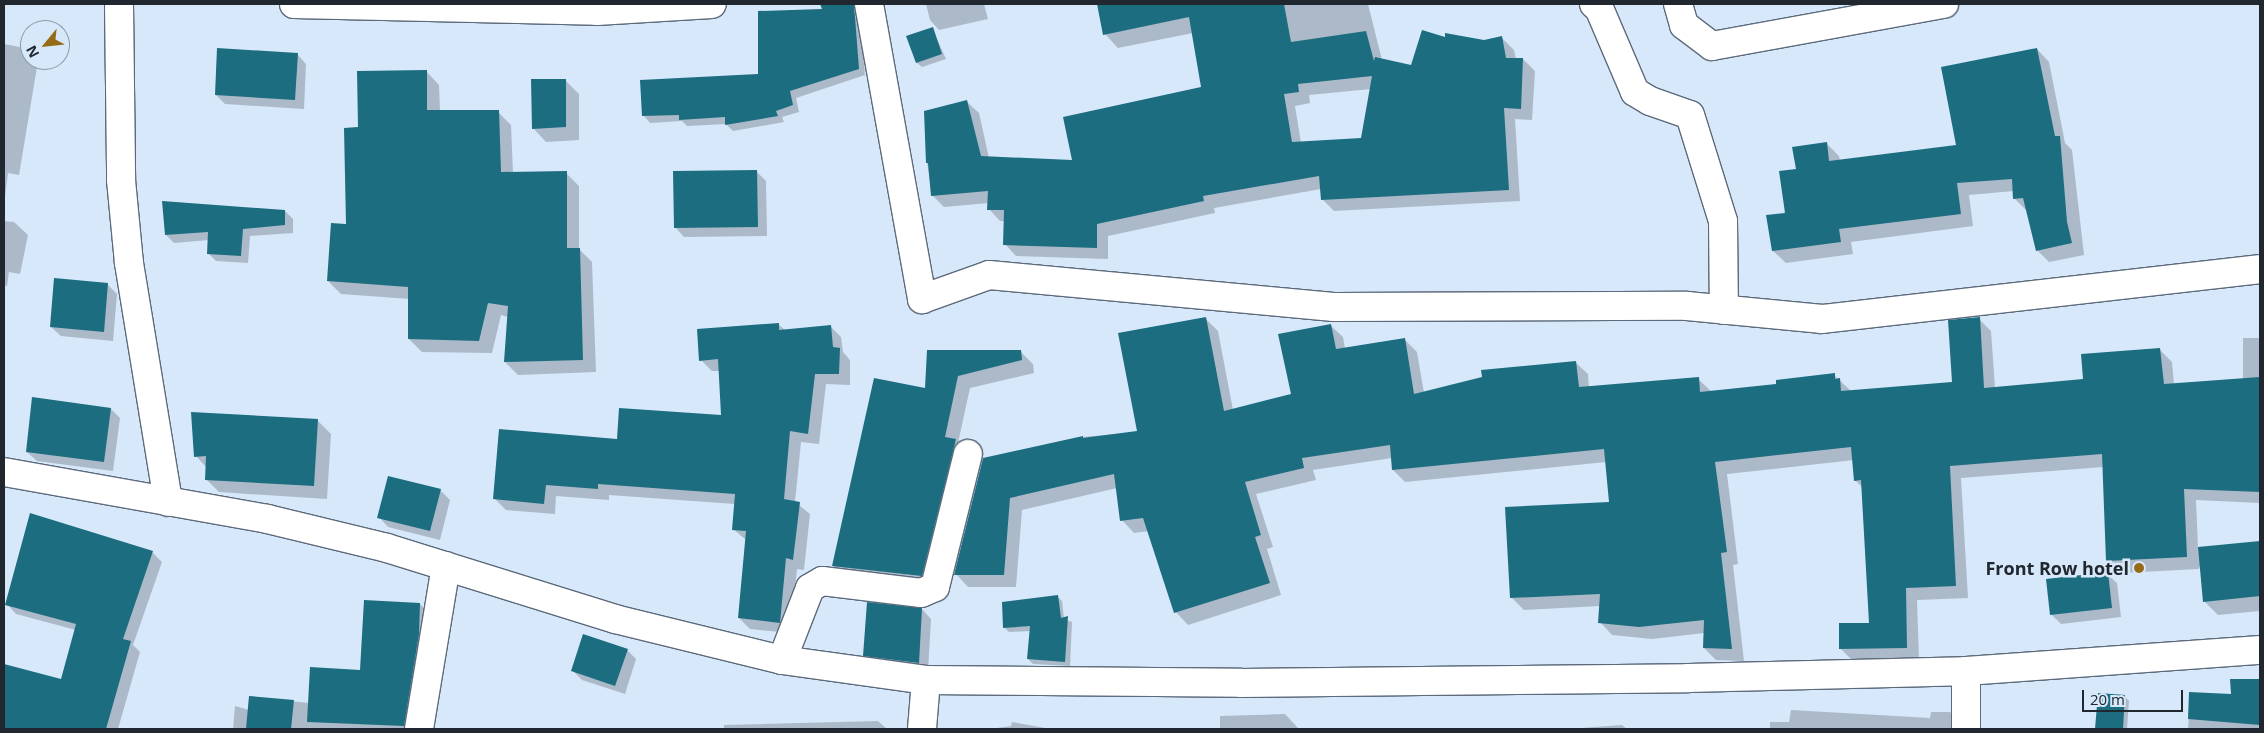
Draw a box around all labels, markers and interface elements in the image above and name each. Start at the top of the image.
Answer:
north arrow [20,20,70,70]
text: N [21,42,43,61]
place label: Front Row hotel [1985,557,2129,579]
marker: Front Row hotel [2133,562,2145,574]
scale bar [2084,680,2185,712]
text: 20 m [2090,689,2125,709]

